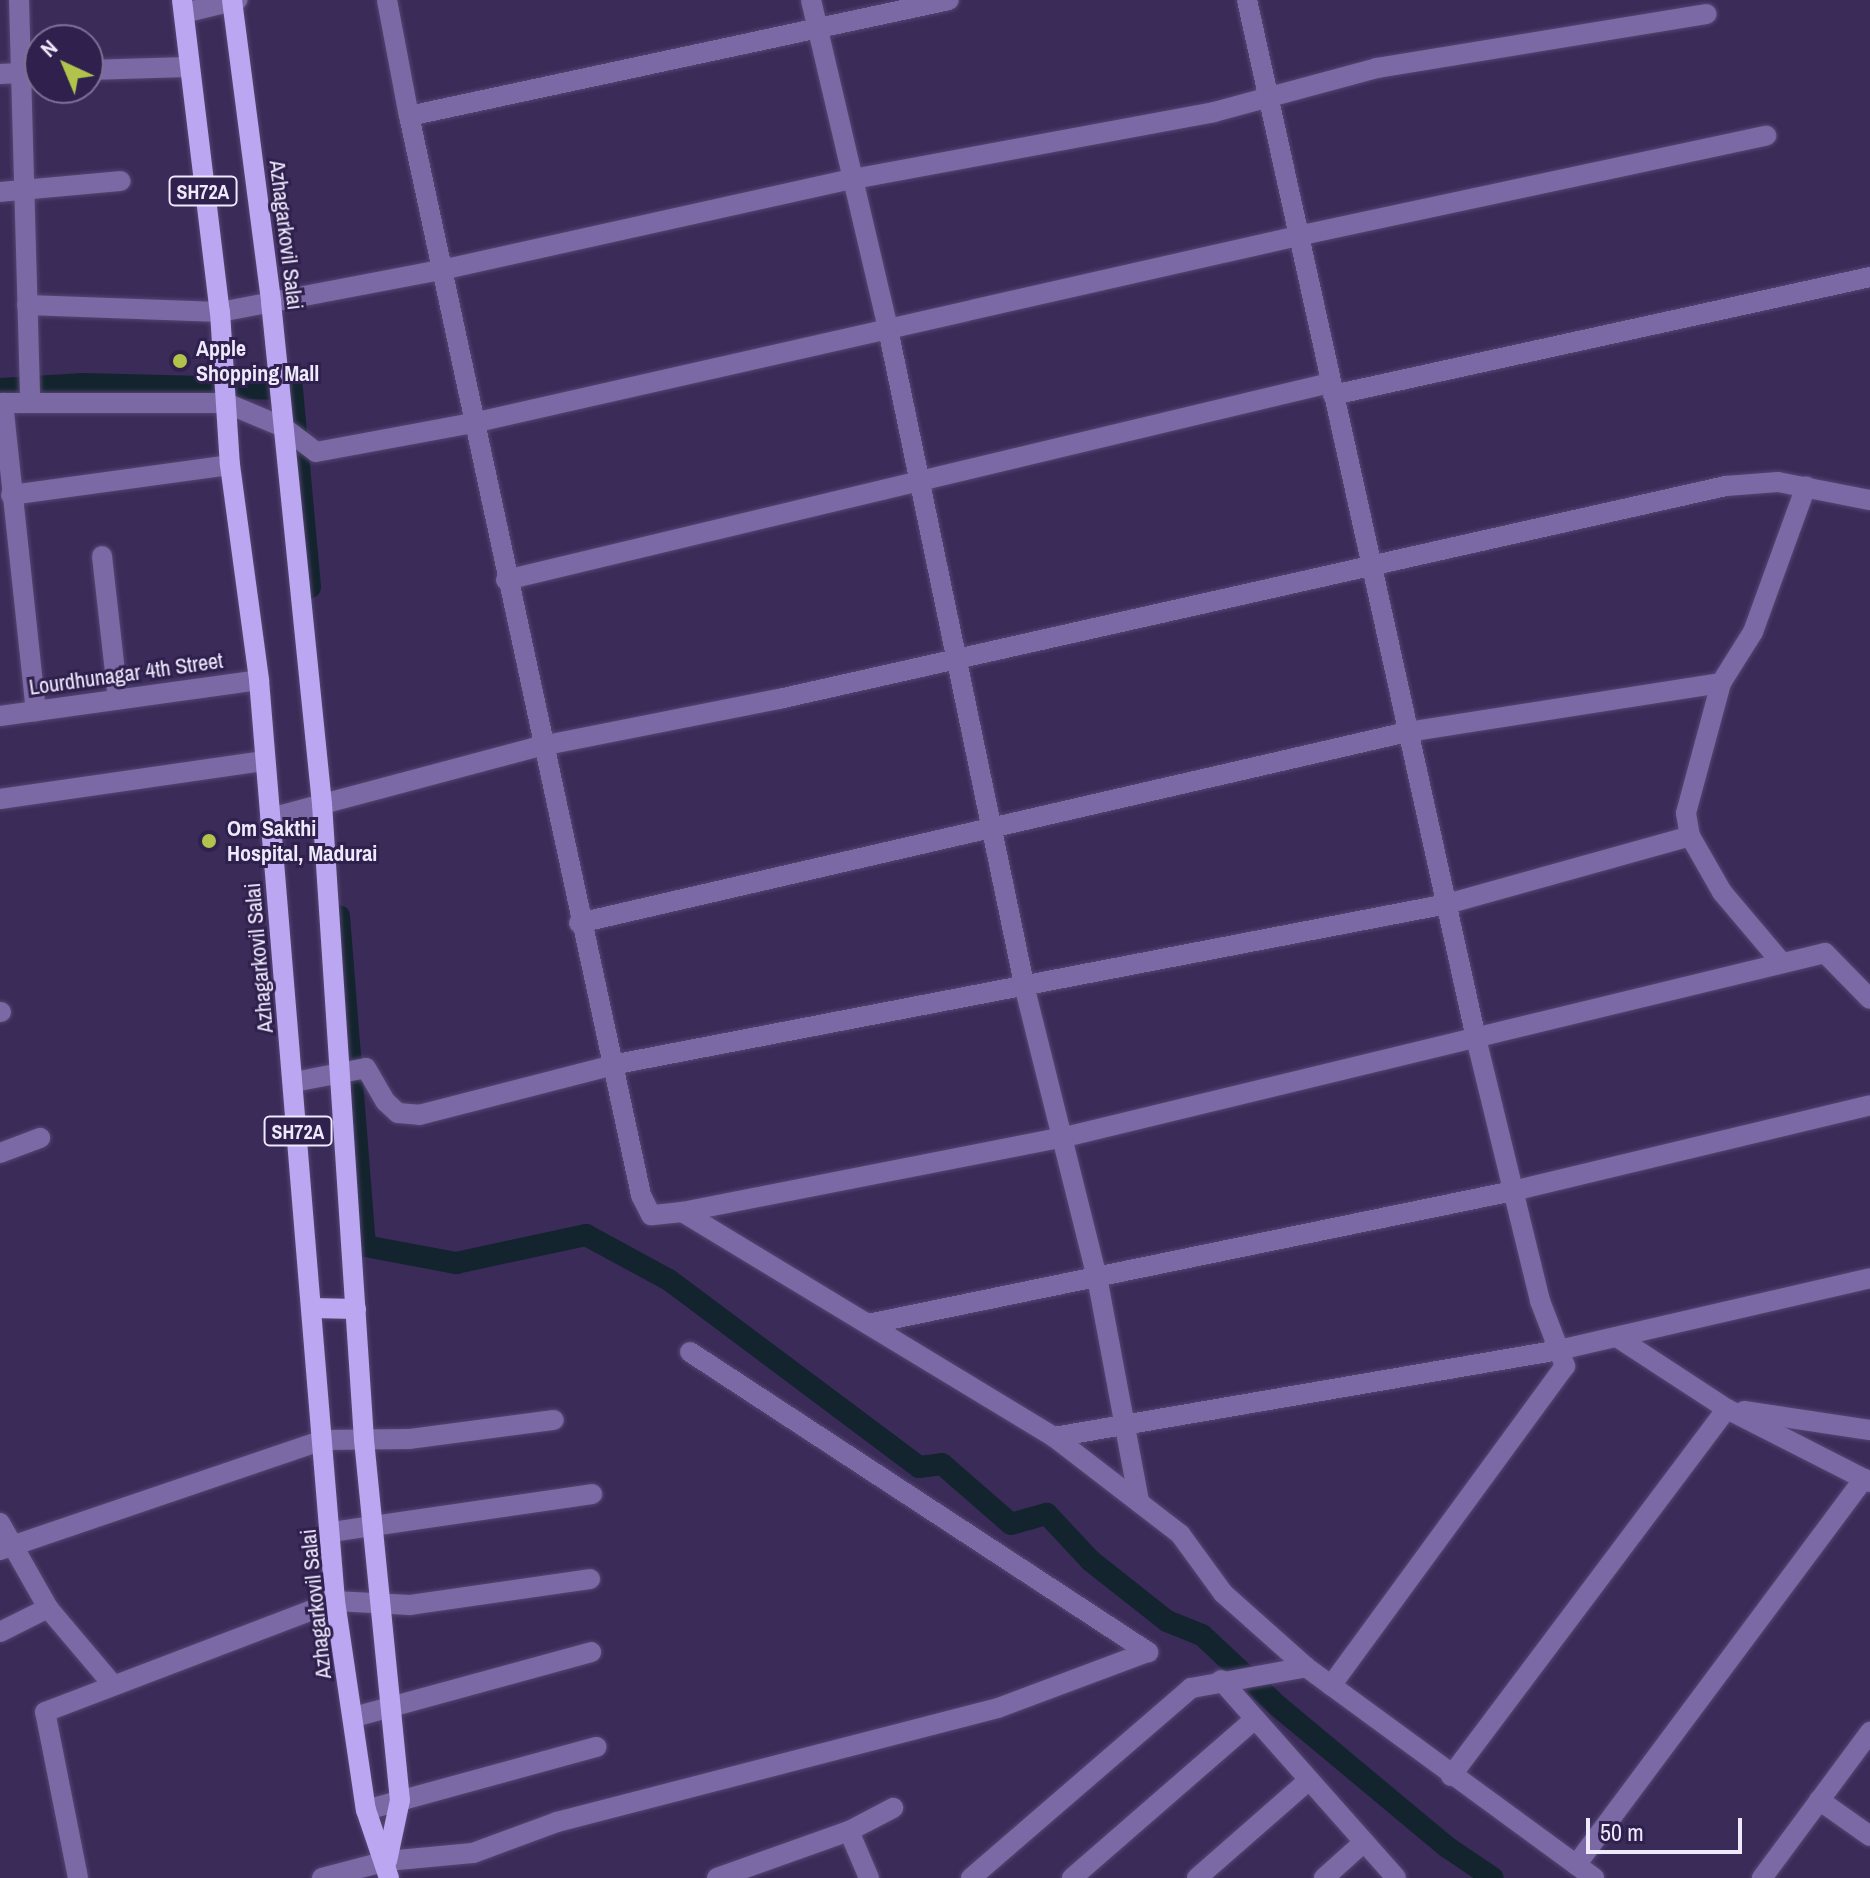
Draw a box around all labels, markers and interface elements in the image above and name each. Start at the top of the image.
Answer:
north arrow [24,24,104,104]
text: N [34,33,64,63]
street label: Azhagarkovil Salai [264,159,308,311]
road number: SH72A [167,175,239,207]
place label: Apple Shopping Mall [196,335,319,386]
marker: Apple Shopping Mall [171,352,189,370]
street label: Lourdhunagar 4th Street [27,647,225,701]
place label: Om Sakthi Hospital, Madurai [227,815,377,866]
marker: Om Sakthi Hospital, Madurai [198,830,220,852]
street label: Azhagarkovil Salai [239,882,279,1034]
road number: SH72A [262,1115,334,1147]
street label: Azhagarkovil Salai [295,1528,337,1680]
scale bar [1590,1802,1746,1852]
text: 50 m [1600,1816,1644,1848]

